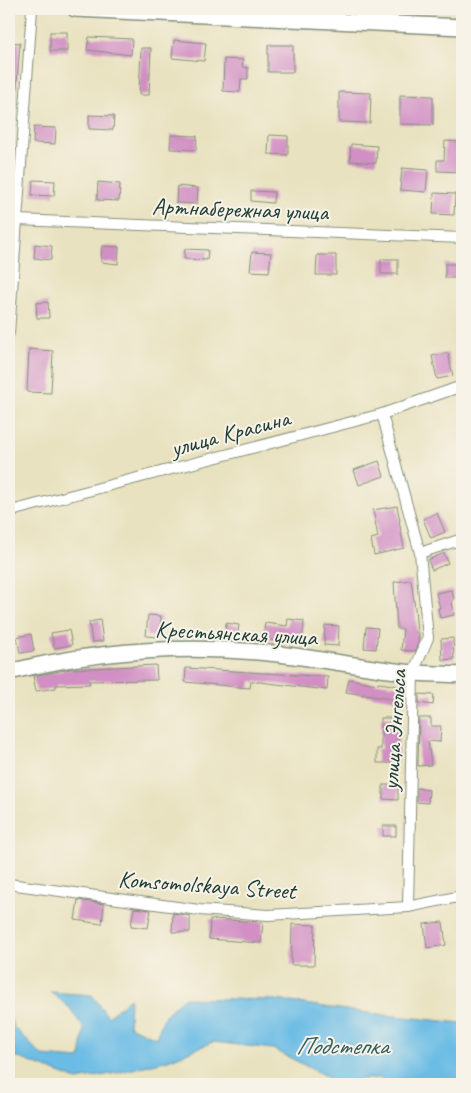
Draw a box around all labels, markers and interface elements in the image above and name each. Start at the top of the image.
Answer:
street label: Артнабережная улица [151,191,330,227]
street label: улица Красина [165,402,295,464]
street label: Крестьянская улица [154,614,319,652]
street label: улица Энгельса [375,667,413,793]
street label: Komsomolskaya Street [117,864,299,906]
water label: Подстепка [296,1030,391,1062]

